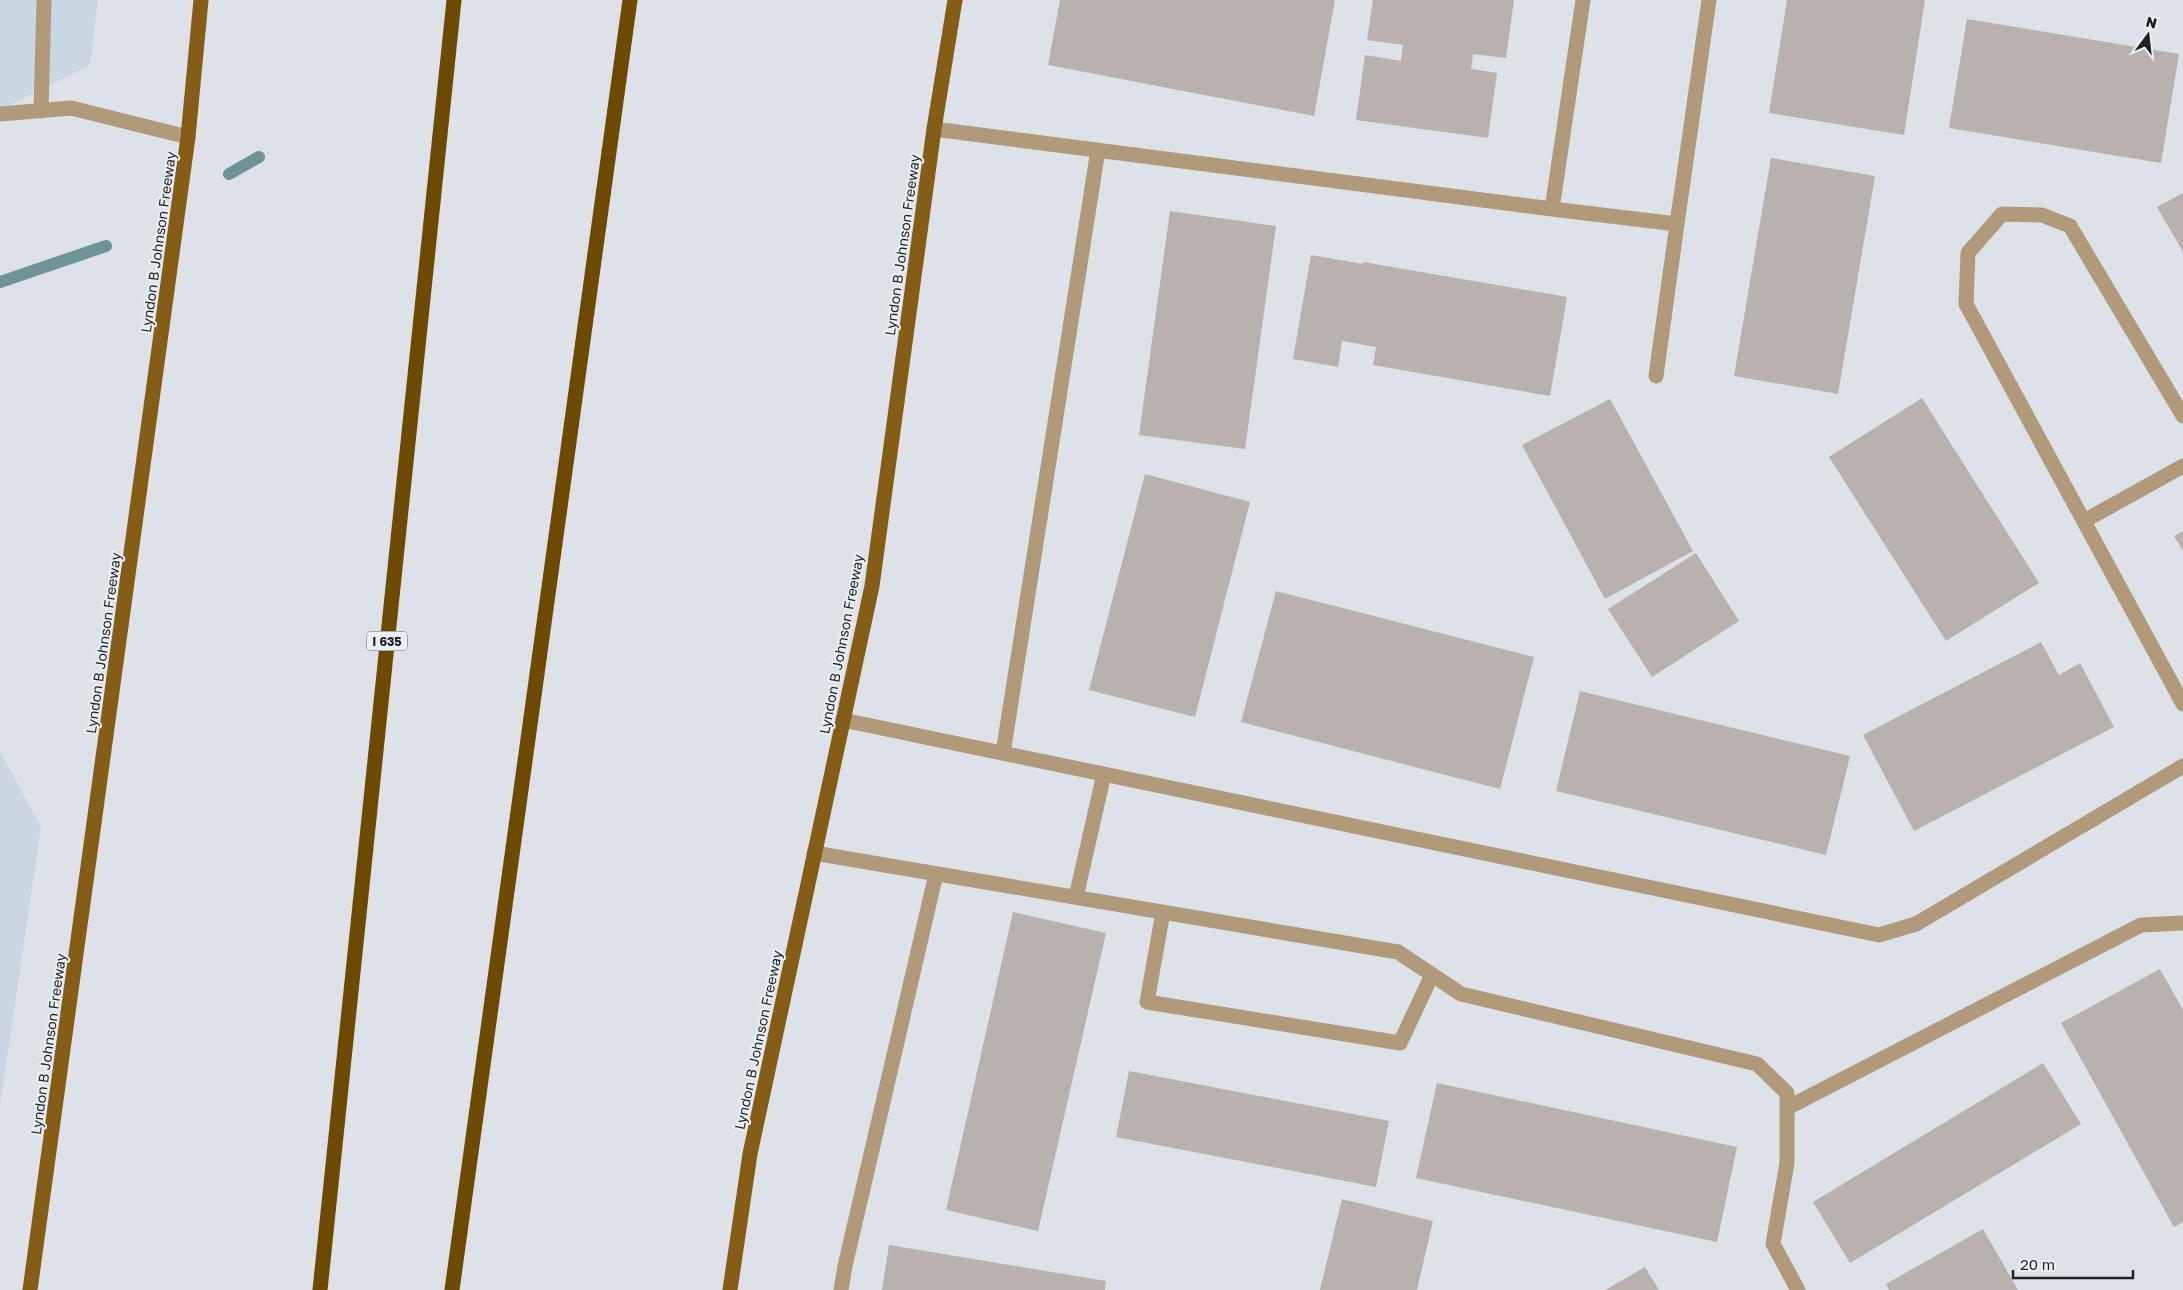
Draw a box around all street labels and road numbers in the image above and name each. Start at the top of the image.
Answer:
street label: Lyndon B Johnson Freeway [137,150,179,334]
street label: Lyndon B Johnson Freeway [881,153,923,337]
street label: Lyndon B Johnson Freeway [82,551,124,735]
street label: Lyndon B Johnson Freeway [815,552,867,735]
road number: I 635 [367,631,407,650]
street label: Lyndon B Johnson Freeway [731,949,785,1131]
street label: Lyndon B Johnson Freeway [27,952,69,1136]

